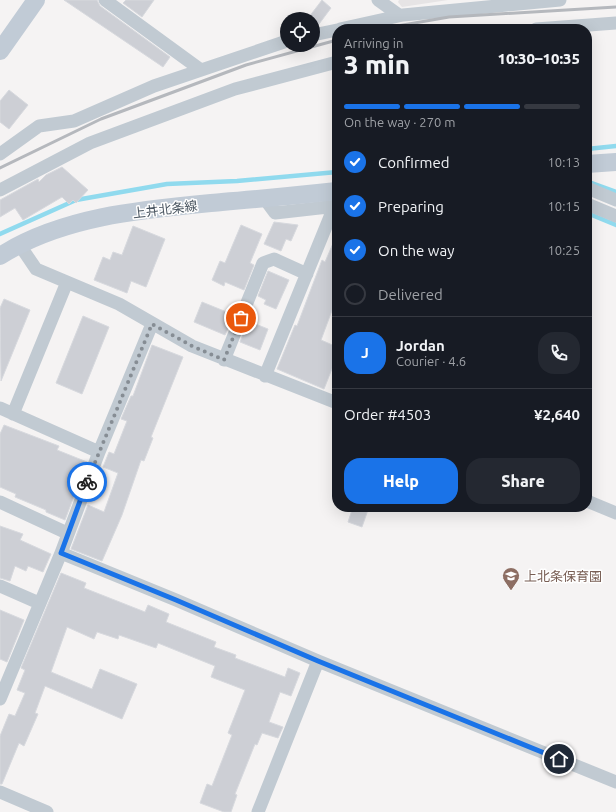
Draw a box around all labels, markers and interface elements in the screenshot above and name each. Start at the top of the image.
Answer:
map controls [280,12,320,52]
button: locate [280,12,320,52]
text: Arriving in [344,36,403,50]
text: 3 min [344,50,410,79]
text: 10:30–10:35 [497,50,580,67]
text: On the way · 270 m [344,115,456,129]
icon: check [344,151,366,173]
text: Confirmed [378,154,450,171]
text: 10:13 [547,155,580,169]
icon: check [344,195,366,217]
street label: 上井北条線 [132,198,198,220]
text: Preparing [378,198,444,215]
text: 10:15 [547,199,580,213]
icon: check [344,239,366,261]
text: On the way [378,242,454,259]
text: 10:25 [547,243,580,257]
text: Delivered [378,286,443,303]
pin [224,301,258,335]
icon: bag [230,307,252,329]
button: phone [538,332,580,374]
text: Jordan [396,337,445,354]
text: J [361,344,369,361]
text: Courier · 4.6 [396,354,466,368]
text: Order #4503 [344,406,431,423]
text: ¥2,640 [534,406,580,423]
button: Help [344,458,458,504]
button: Share [466,458,580,504]
courier [67,462,107,502]
icon: bike [76,471,98,493]
school or university icon: 上北条保育園 [501,566,521,591]
place label: 上北条保育園 [524,569,602,583]
pin [542,742,576,776]
icon: home [548,748,570,770]

